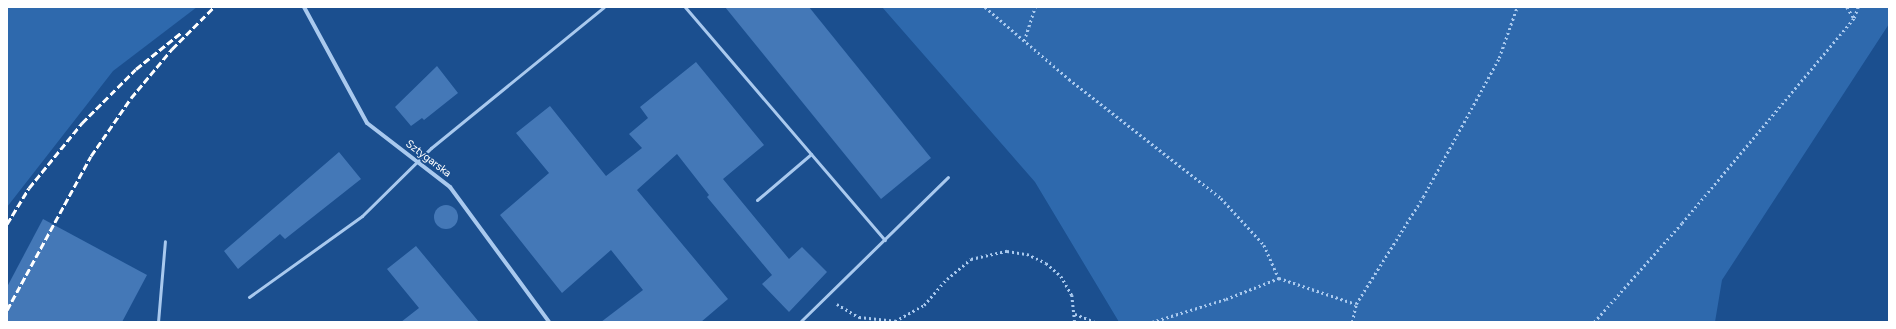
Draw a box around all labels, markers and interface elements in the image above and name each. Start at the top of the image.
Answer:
street label: Sztygarska [403,138,453,180]

